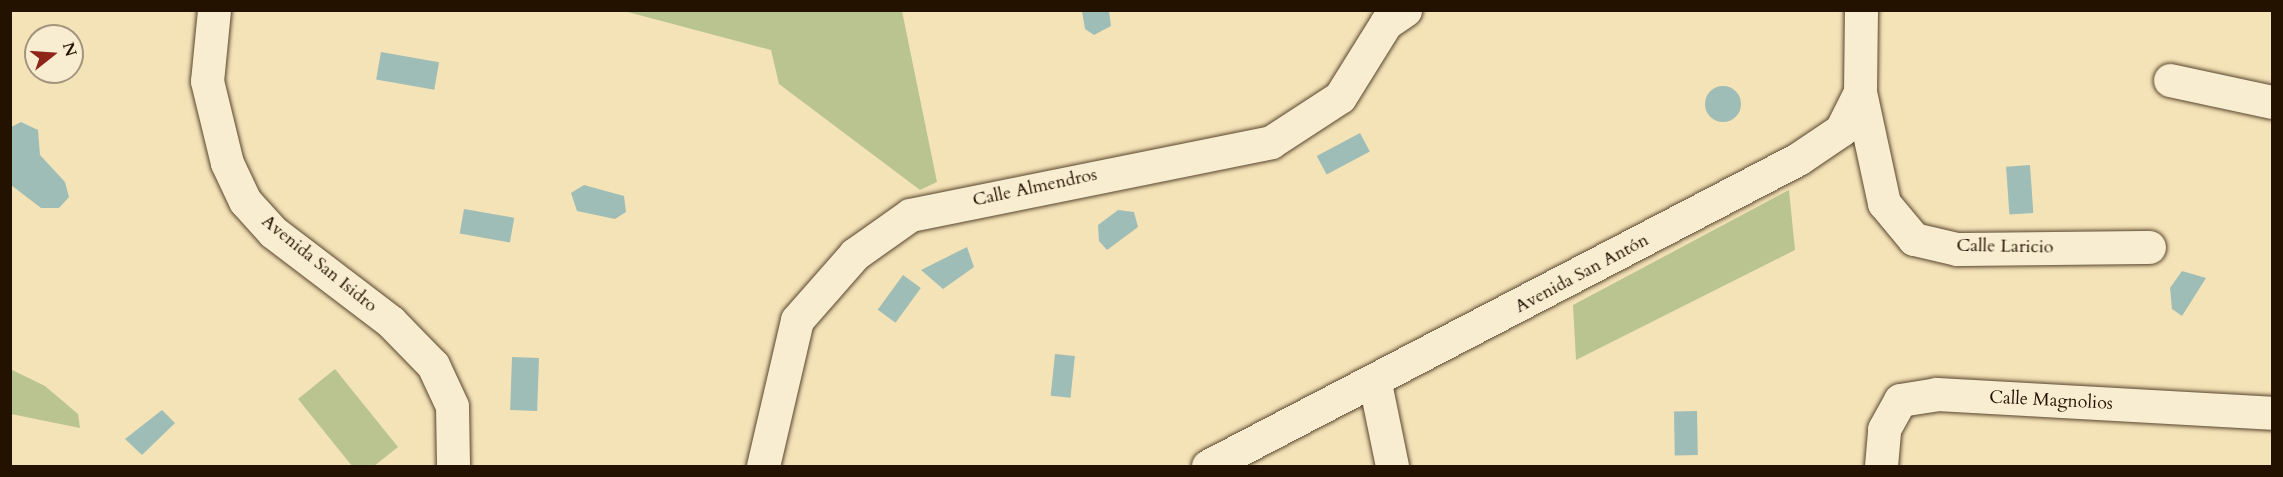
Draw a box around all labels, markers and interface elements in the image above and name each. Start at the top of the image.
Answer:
north arrow [24,24,84,84]
text: N [57,39,82,59]
street label: Calle Almendros [971,164,1099,212]
street label: Avenida San Isidro [257,211,381,317]
street label: Avenida San Antón [1512,230,1652,318]
street label: Calle Laricio [1956,235,2054,259]
street label: Calle Magnolios [1989,387,2113,415]

